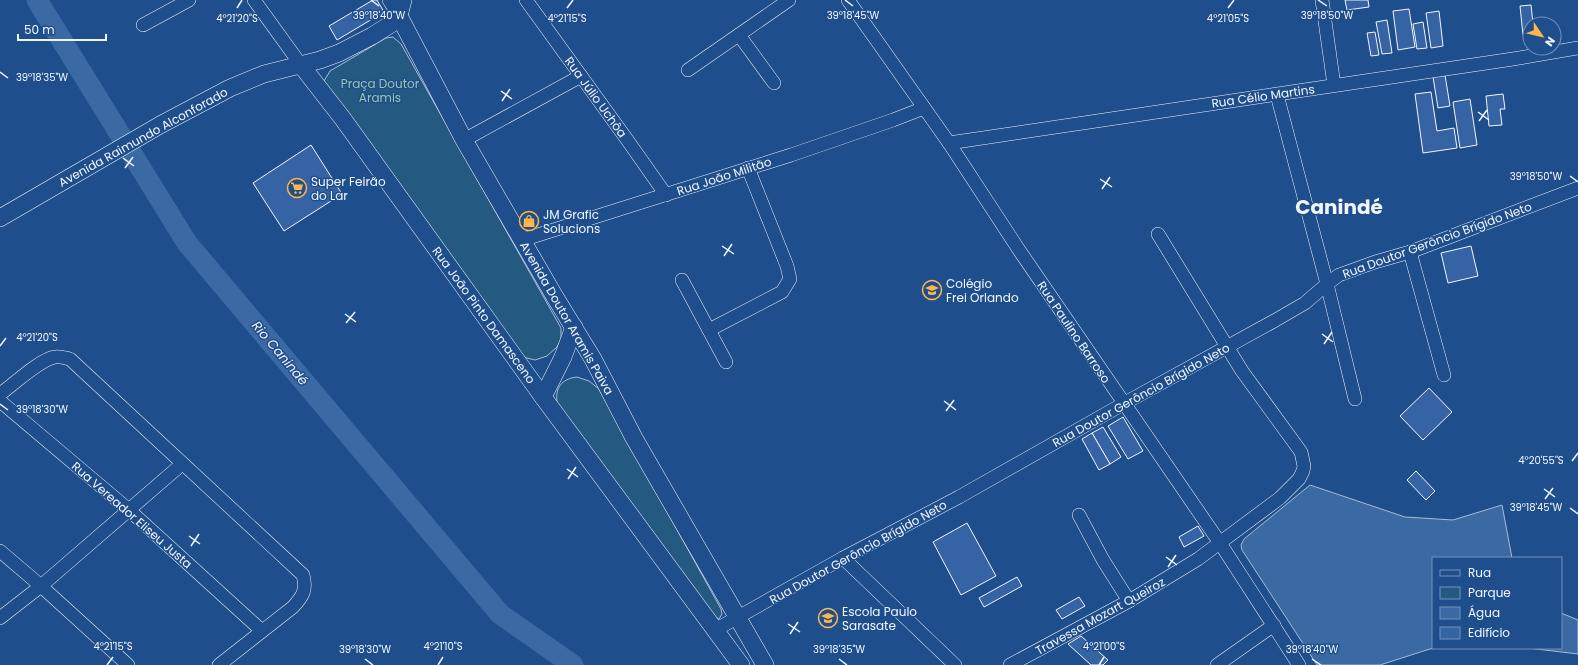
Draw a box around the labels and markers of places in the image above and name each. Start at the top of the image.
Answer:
place label: Super Feirão do Lar [311,173,386,204]
supermarket icon: Super Feirão do Lar [286,177,308,199]
place label: JM Grafic Solucions [543,206,600,237]
shop icon: JM Grafic Solucions [518,210,540,232]
place label: Colégio Frei Orlando [946,275,1019,306]
school or university icon: Colégio Frei Orlando [921,279,943,301]
place label: Escola Paulo Sarasate [842,603,917,634]
school or university icon: Escola Paulo Sarasate [817,607,839,629]

